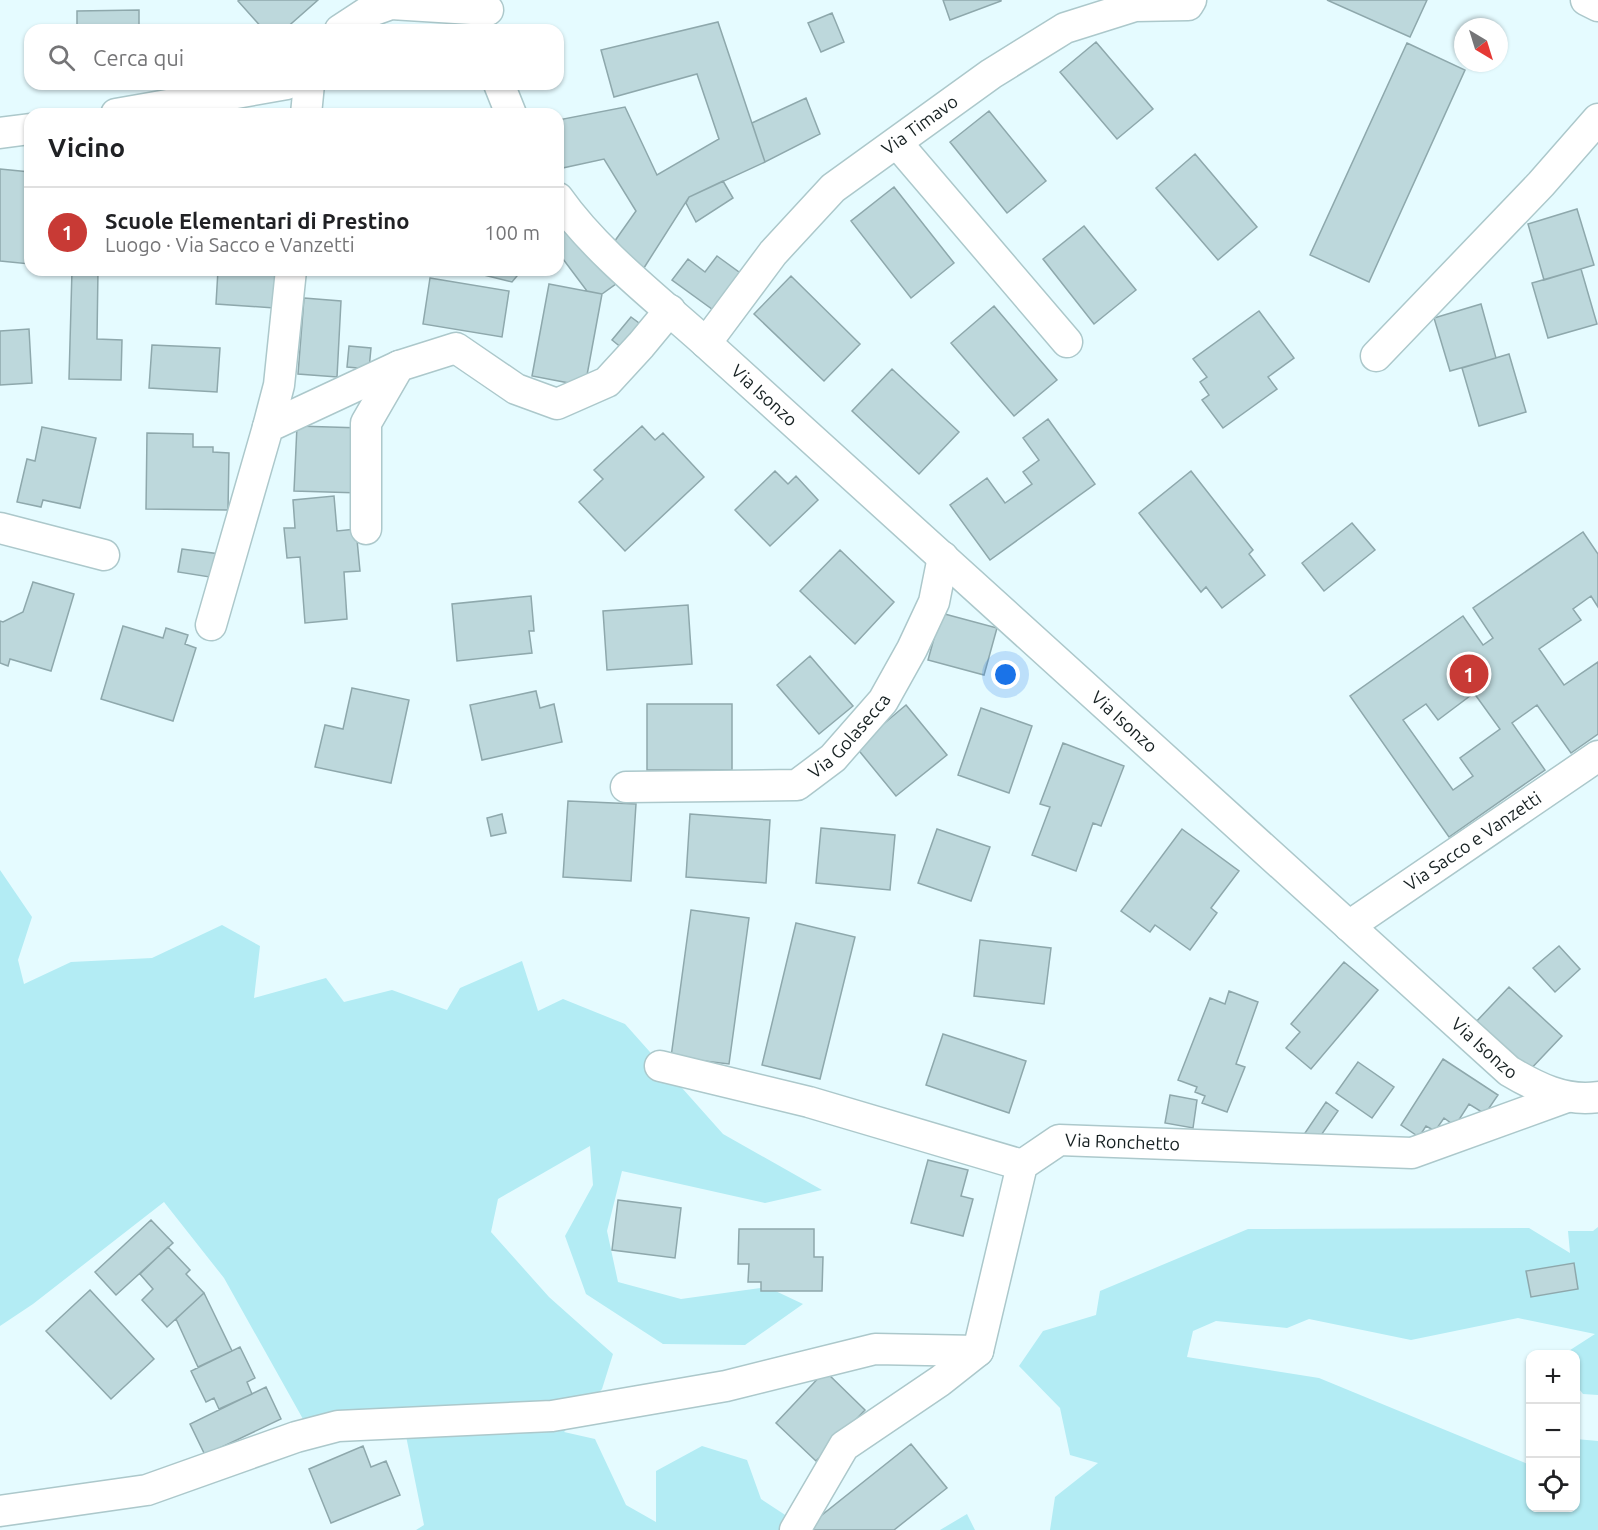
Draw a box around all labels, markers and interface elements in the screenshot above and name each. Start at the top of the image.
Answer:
north arrow [1454,18,1508,72]
search box [24,24,564,90]
icon: search [45,41,78,74]
text: Cerca qui [93,45,184,70]
street label: Via Timavo [878,90,961,158]
text: Vicino [48,133,125,162]
text: Scuole Elementari di Prestino [105,208,409,233]
text: 1 [62,221,73,244]
text: 100 m [484,221,540,244]
text: Luogo · Via Sacco e Vanzetti [105,233,355,256]
street label: Via Isonzo [728,360,802,430]
pin: 1 [1450,652,1488,696]
your location [991,660,1020,689]
street label: Via Isonzo [1088,686,1162,756]
street label: Via Golasecca [804,690,894,782]
street label: Via Sacco e Vanzetti [1400,787,1544,894]
street label: Via Isonzo [1448,1013,1521,1082]
street label: Via Ronchetto [1065,1129,1180,1153]
map controls [1526,1350,1580,1512]
button: + [1526,1350,1580,1404]
button: − [1526,1404,1580,1458]
button: locate [1526,1458,1580,1512]

